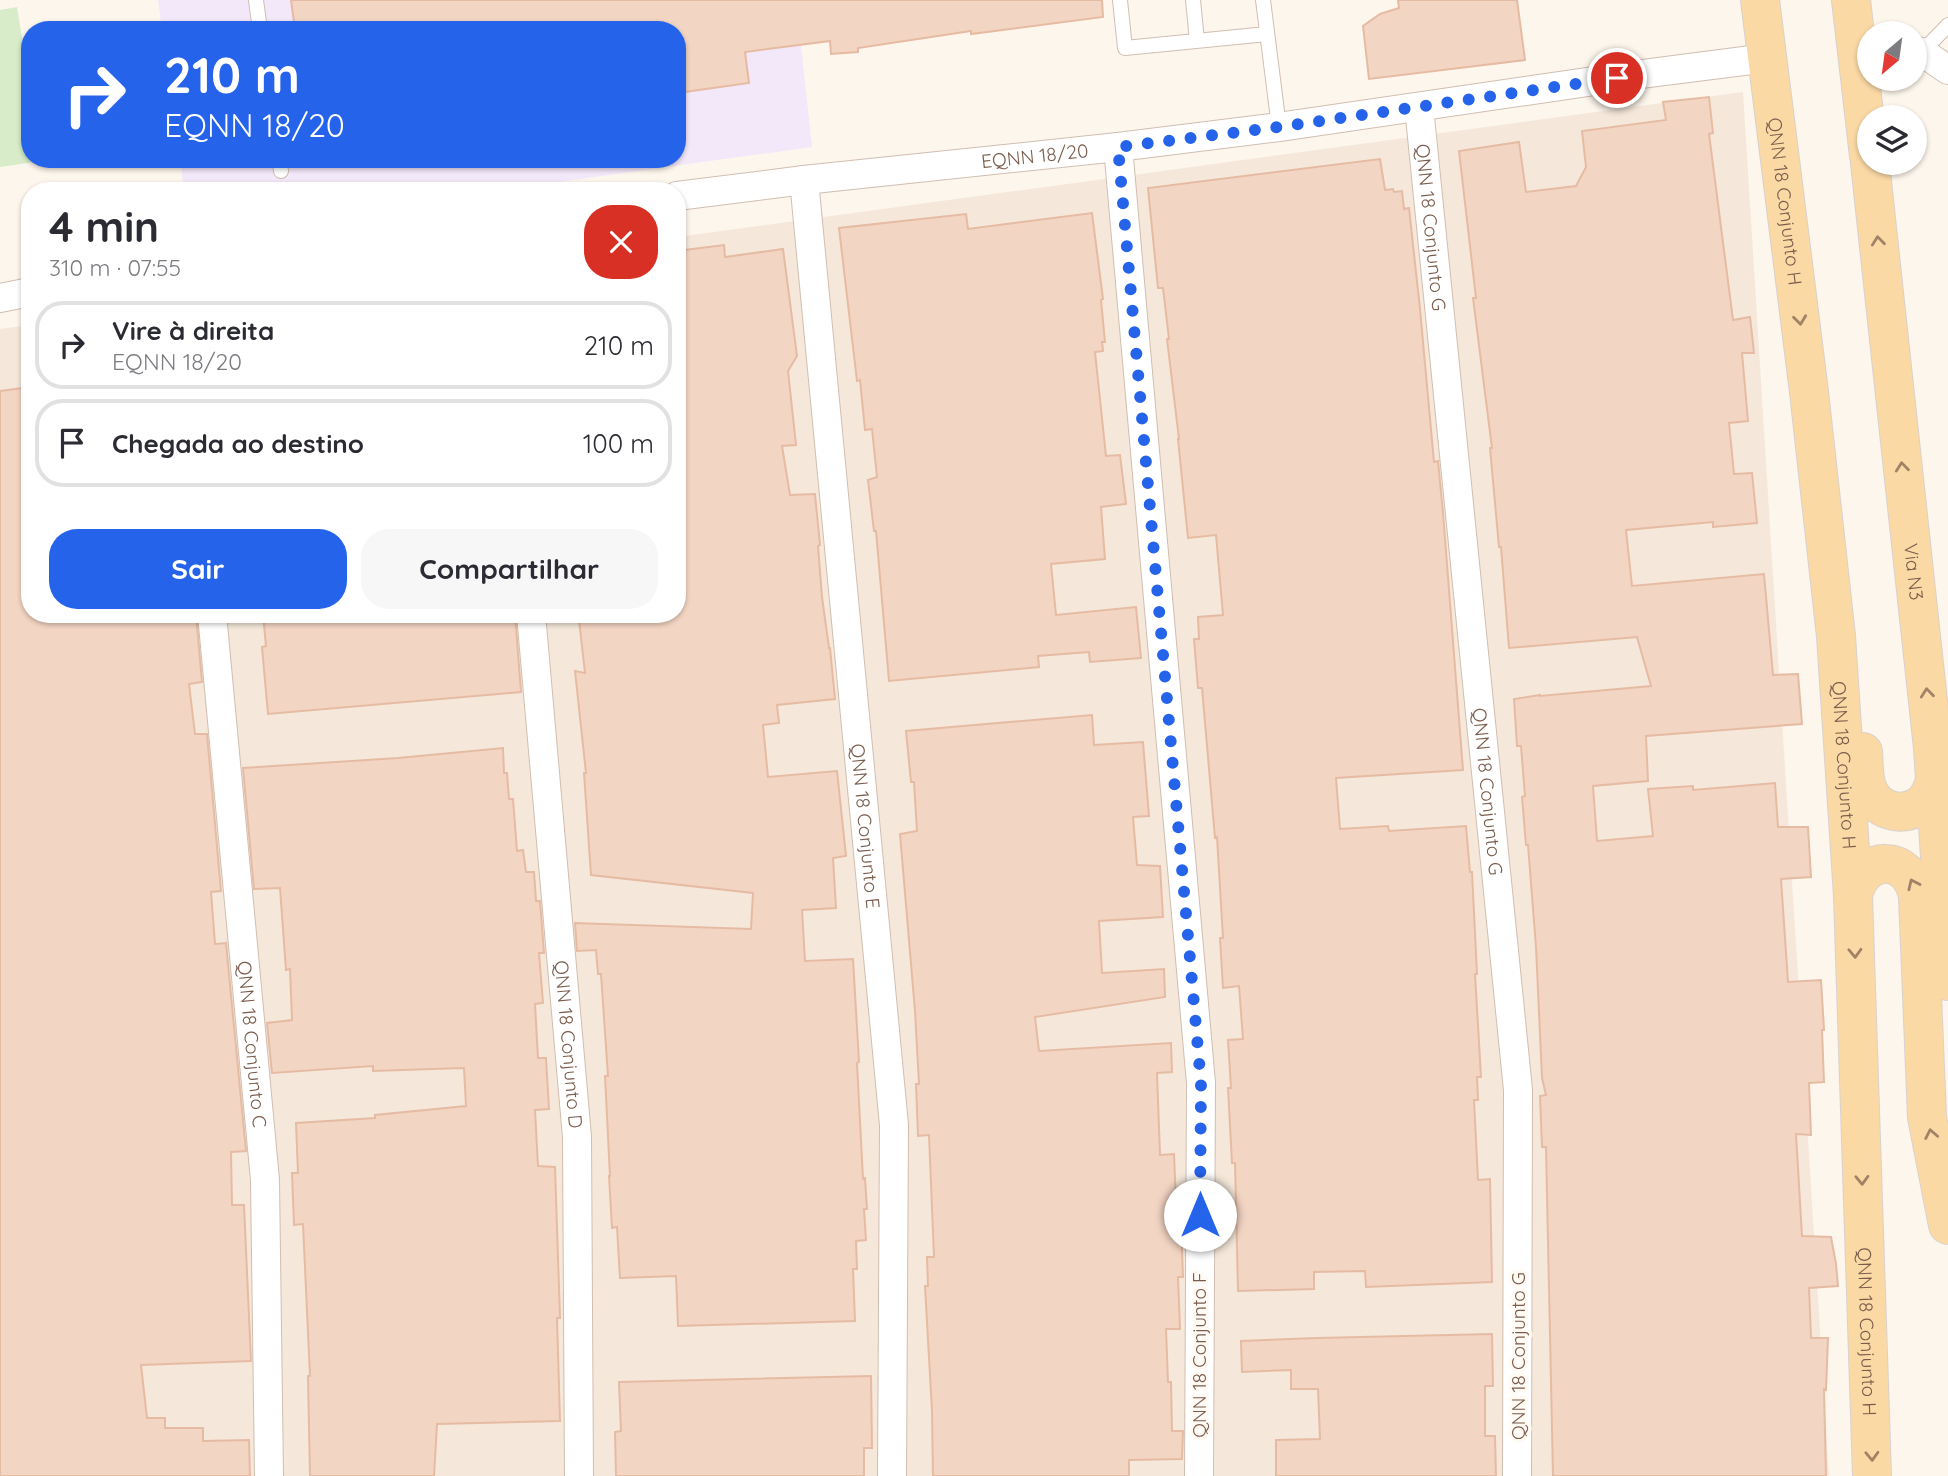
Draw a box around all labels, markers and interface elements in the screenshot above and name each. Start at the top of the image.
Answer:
north arrow [1857,21,1927,91]
map controls [1857,21,1927,175]
text: 210 m [164,44,300,105]
pin [1587,48,1647,108]
icon: right [49,49,140,140]
icon: arrive [1598,59,1636,97]
text: EQNN 18/20 [164,105,345,145]
button: layers [1857,105,1927,175]
street label: QNN 18 Conjunto H [1763,116,1808,287]
street label: EQNN 18/20 [980,138,1089,173]
street label: QNN 18 Conjunto G [1411,143,1451,312]
text: 4 min [49,200,159,253]
button: close [584,205,658,279]
one-way arrow [1871,235,1886,246]
text: 310 m · 07:55 [49,253,181,282]
text: Vire à direita [112,314,274,347]
one-way arrow [1792,314,1807,326]
icon: right [53,326,91,364]
text: 210 m [584,329,654,362]
text: EQNN 18/20 [112,347,242,376]
icon: arrive [53,424,91,462]
text: Chegada ao destino [112,427,364,460]
text: 100 m [583,427,654,460]
one-way arrow [1895,461,1910,473]
button: Sair [49,529,347,609]
button: Compartilhar [361,529,658,609]
street label: Via N3 [1899,542,1929,601]
street label: QNN 18 Conjunto H [1827,680,1862,850]
one-way arrow [1920,687,1935,698]
street label: QNN 18 Conjunto G [1468,707,1508,876]
street label: QNN 18 Conjunto E [846,742,885,910]
one-way arrow [1907,879,1921,891]
one-way arrow [1847,948,1863,958]
street label: QNN 18 Conjunto D [550,959,588,1129]
street label: QNN 18 Conjunto C [233,960,272,1129]
one-way arrow [1924,1128,1939,1140]
one-way arrow [1855,1175,1870,1186]
position arrow [1163,1178,1237,1252]
street label: QNN 18 Conjunto H [1853,1247,1882,1416]
street label: QNN 18 Conjunto F [1187,1272,1211,1438]
street label: QNN 18 Conjunto G [1506,1272,1530,1440]
one-way arrow [1864,1451,1879,1462]

